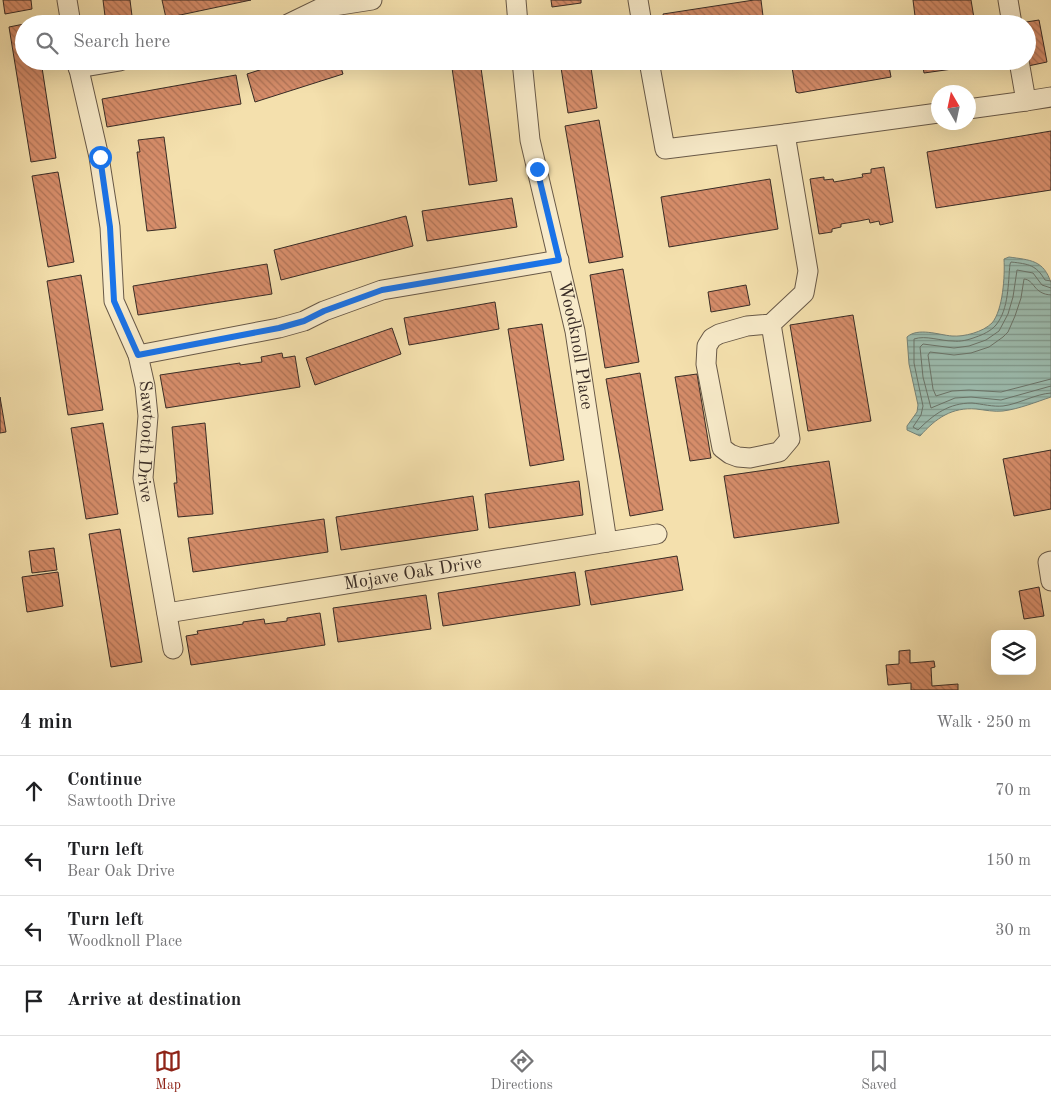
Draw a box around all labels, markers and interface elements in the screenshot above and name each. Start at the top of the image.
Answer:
search box [15,15,1036,70]
icon: search [33,29,61,57]
text: Search here [73,33,170,52]
north arrow [931,85,976,130]
route start [89,146,112,169]
route end [526,158,549,181]
street label: Woodknoll Place [555,280,596,411]
street label: Sawtooth Drive [134,380,157,504]
street label: Mojave Oak Drive [343,553,483,593]
map controls [991,630,1036,675]
button: layers [991,630,1036,675]
text: 4 min [20,712,73,733]
text: Walk · 250 m [936,715,1031,731]
text: Continue [67,771,142,790]
icon: ahead [20,777,48,805]
text: 70 m [995,783,1031,799]
text: Sawtooth Drive [67,794,176,810]
text: Turn left [67,841,144,860]
icon: left [20,847,48,875]
text: 150 m [986,853,1031,869]
text: Bear Oak Drive [67,864,175,880]
text: Turn left [67,911,144,930]
icon: left [20,917,48,945]
text: 30 m [995,923,1031,939]
text: Woodknoll Place [67,934,182,950]
icon: arrive [20,987,48,1015]
text: Arrive at destination [67,991,241,1010]
tab: Map [154,1047,182,1094]
tab: Directions [491,1047,553,1094]
tab: Saved [861,1047,897,1094]

